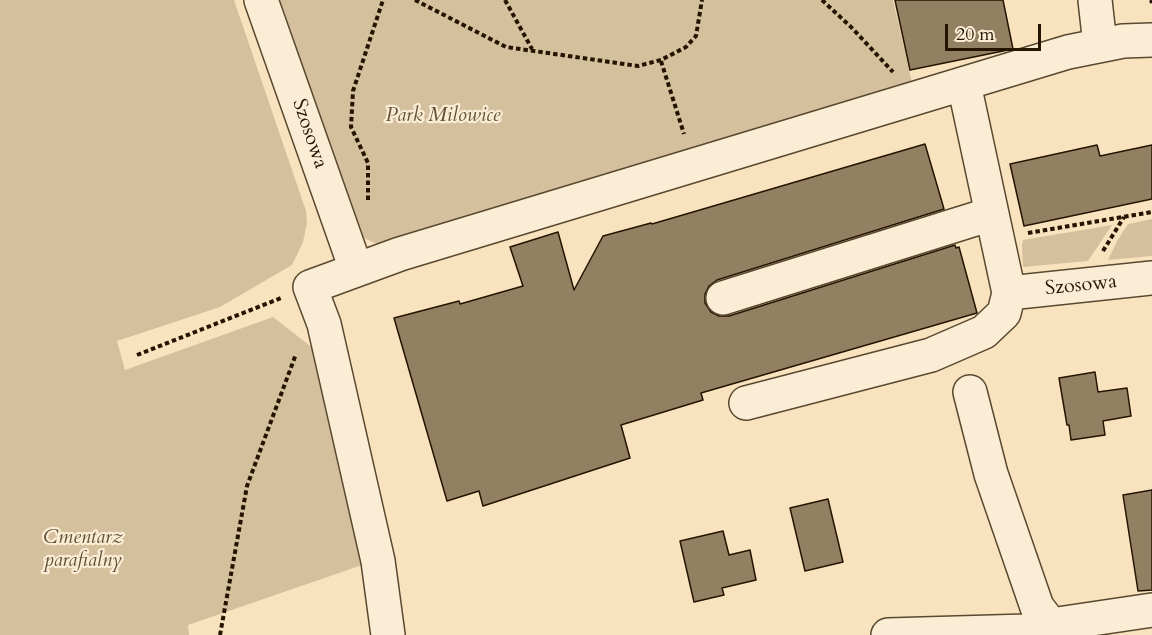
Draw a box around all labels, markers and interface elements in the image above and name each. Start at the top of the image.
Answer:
scale bar [948,12,1044,50]
text: 20 m [956,22,995,47]
street label: Szosowa [286,96,332,172]
park label: Park Milowice [385,104,501,128]
street label: Szosowa [1044,270,1118,302]
park label: Cmentarz parafialny [43,526,123,573]

